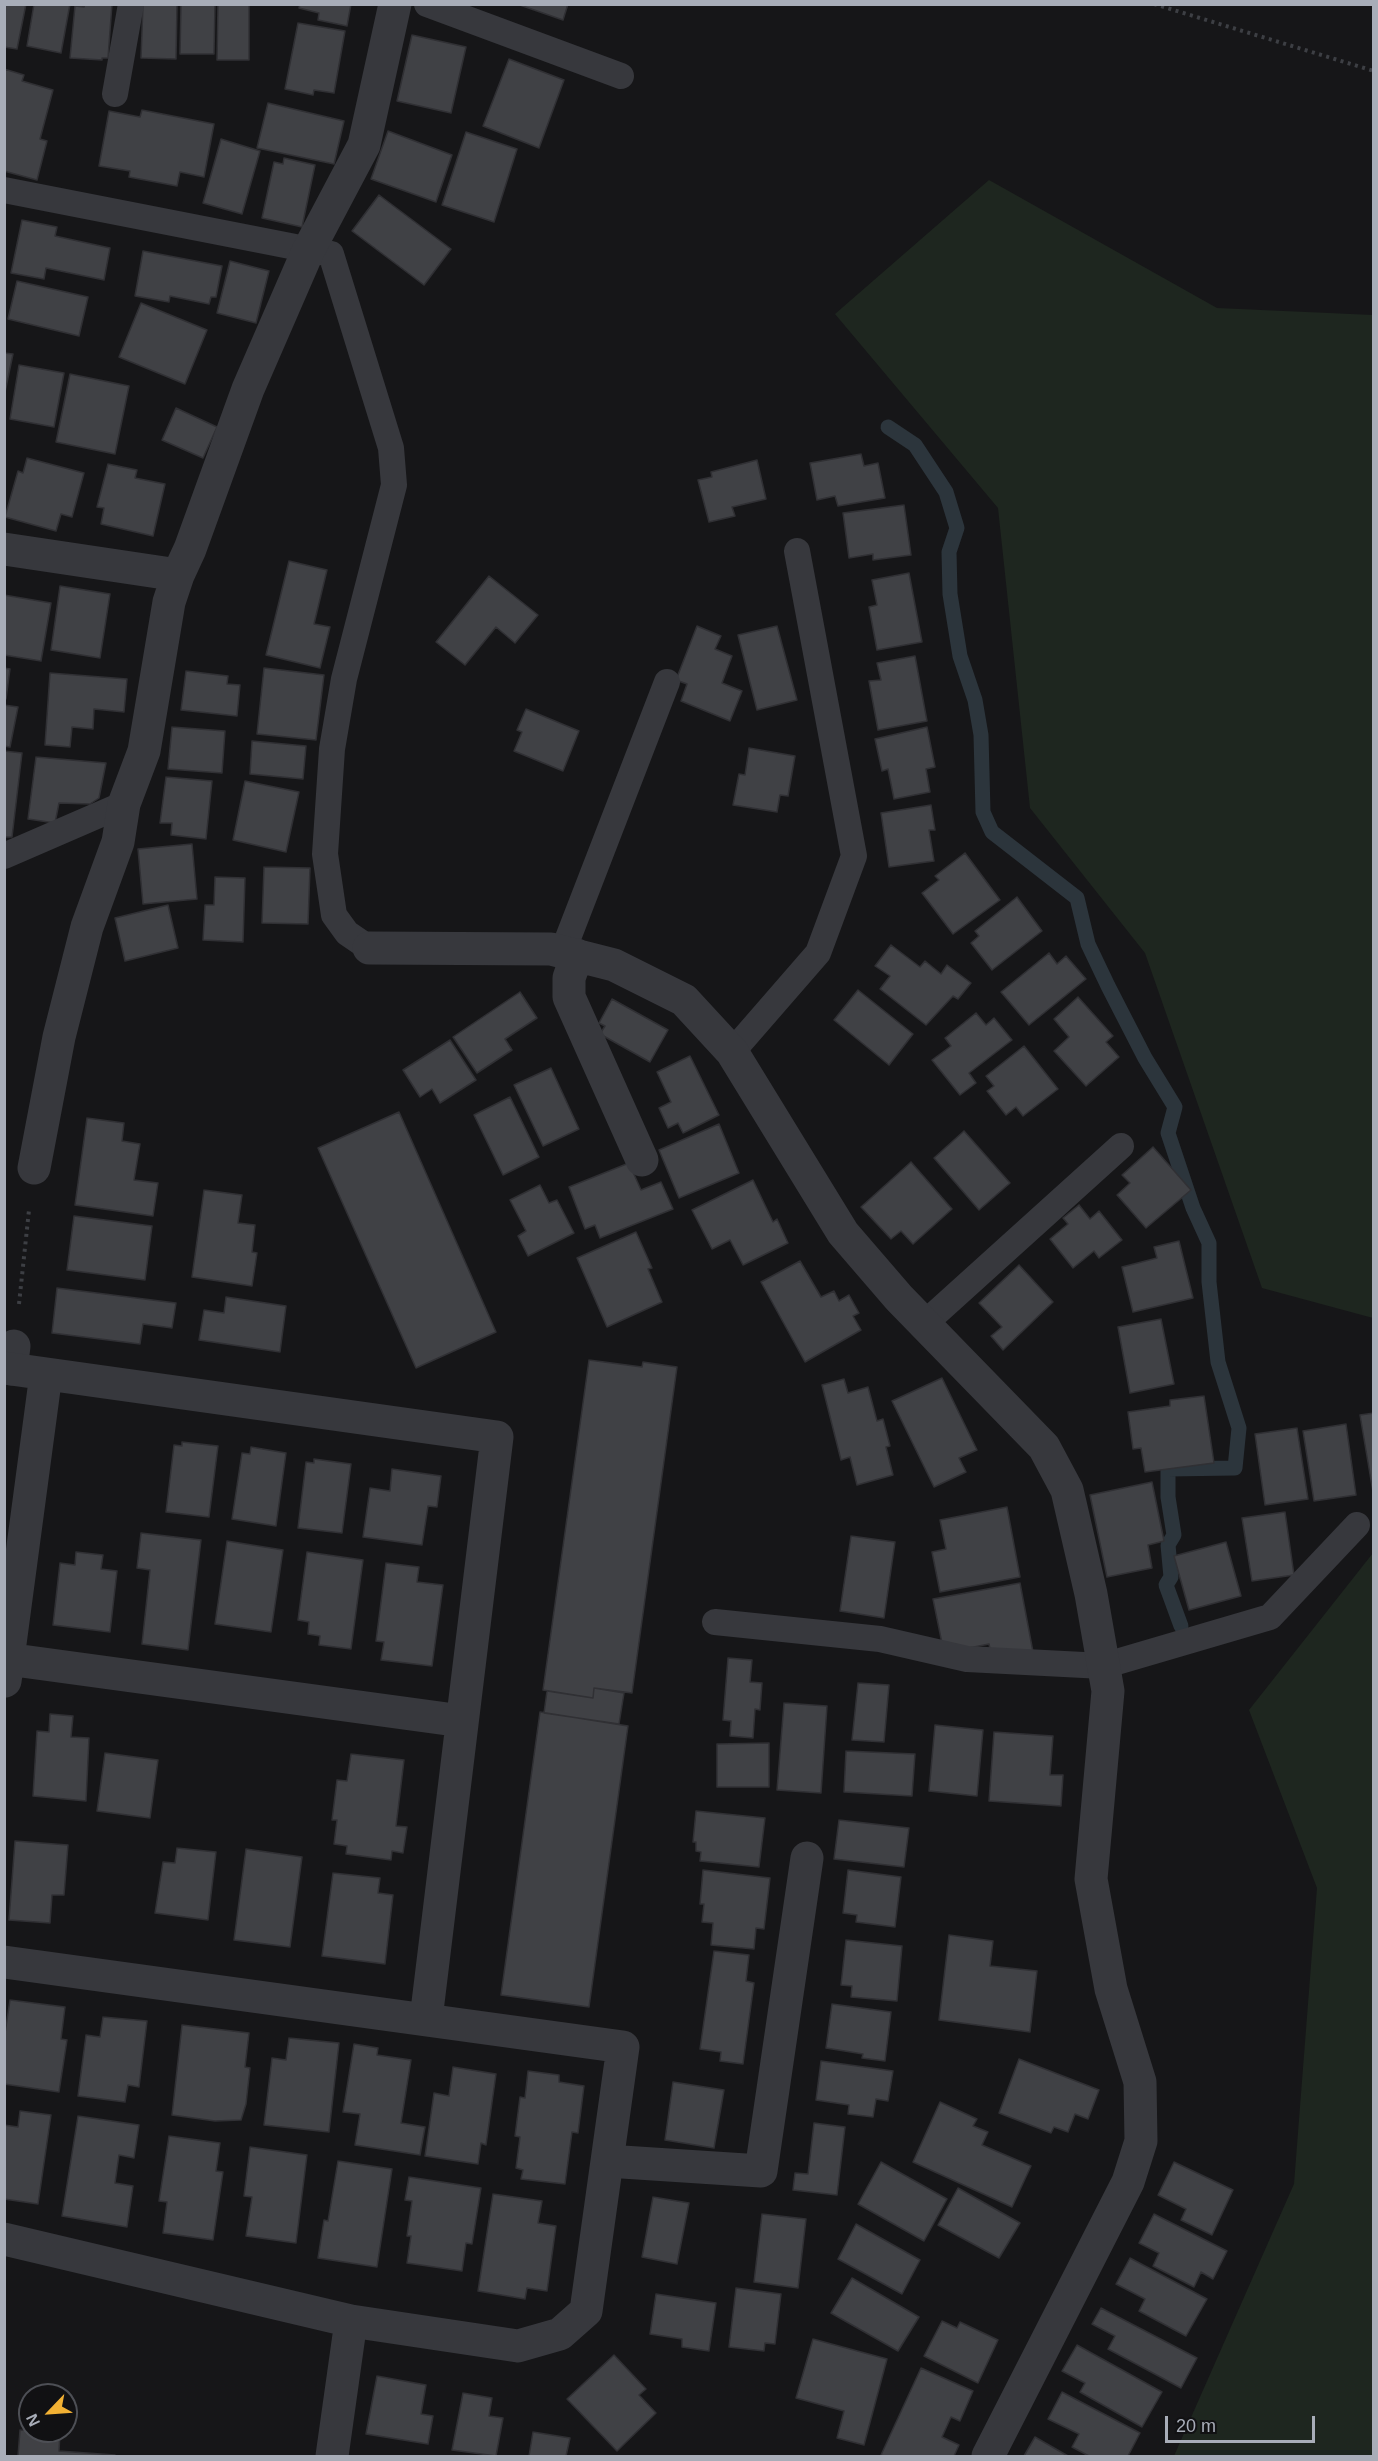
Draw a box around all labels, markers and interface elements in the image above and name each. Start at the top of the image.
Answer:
north arrow [18,2383,78,2443]
scale bar [1168,2404,1318,2442]
text: N [23,2411,43,2429]
text: 20 m [1176,2416,1216,2436]

